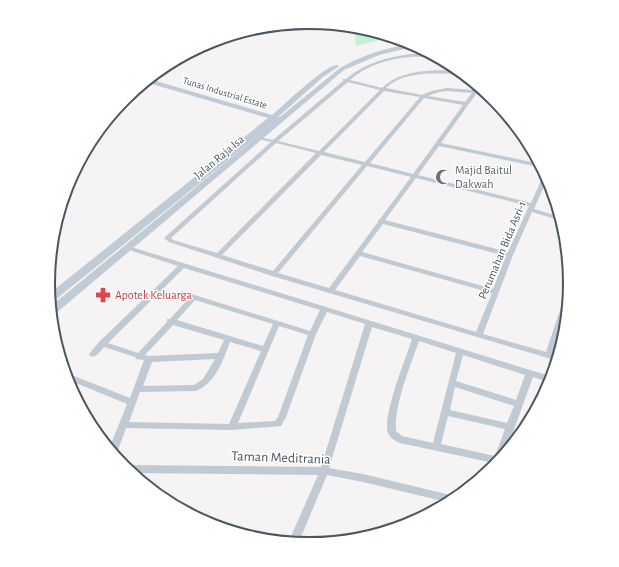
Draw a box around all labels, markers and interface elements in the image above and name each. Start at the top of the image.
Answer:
street label: Tunas Industrial Estate [182,75,269,111]
street label: Jalan Raja Isa [192,132,247,182]
place label: Majid Baitul Dakwah [455,164,512,190]
mosque icon: Majid Baitul Dakwah [434,168,452,186]
street label: Perumahan Bida Asri-1 [476,199,528,301]
pharmacy icon: Apotek Keluarga [94,286,112,304]
place label: Apotek Keluarga [115,289,192,301]
street label: Taman Meditrania [231,449,331,467]

